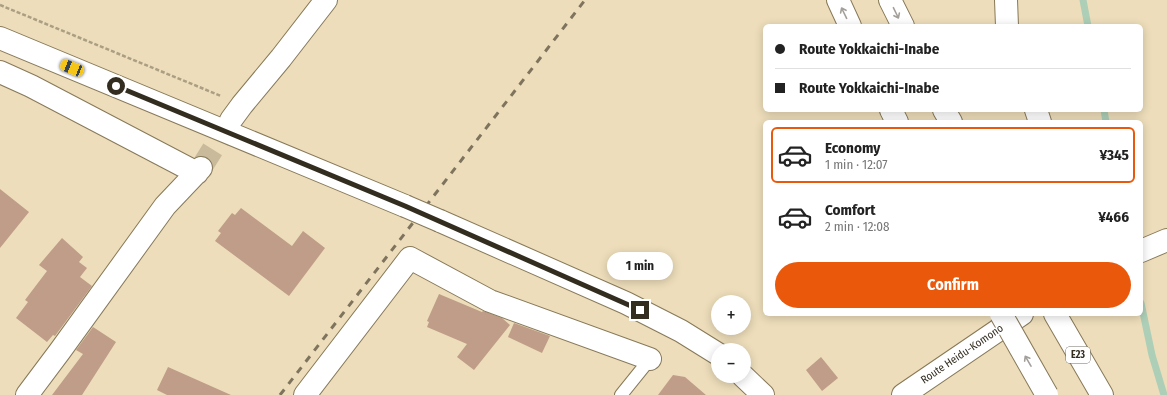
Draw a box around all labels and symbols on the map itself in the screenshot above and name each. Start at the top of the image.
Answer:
one-way arrow [840,7,847,19]
one-way arrow [893,7,900,19]
car [59,58,85,78]
route start [107,77,125,95]
callout: 1 min [607,252,673,280]
route end [631,301,649,319]
street label: Route Heidu-Komono [918,321,1006,386]
road number: E23 [1066,347,1090,363]
one-way arrow [1023,355,1031,367]

